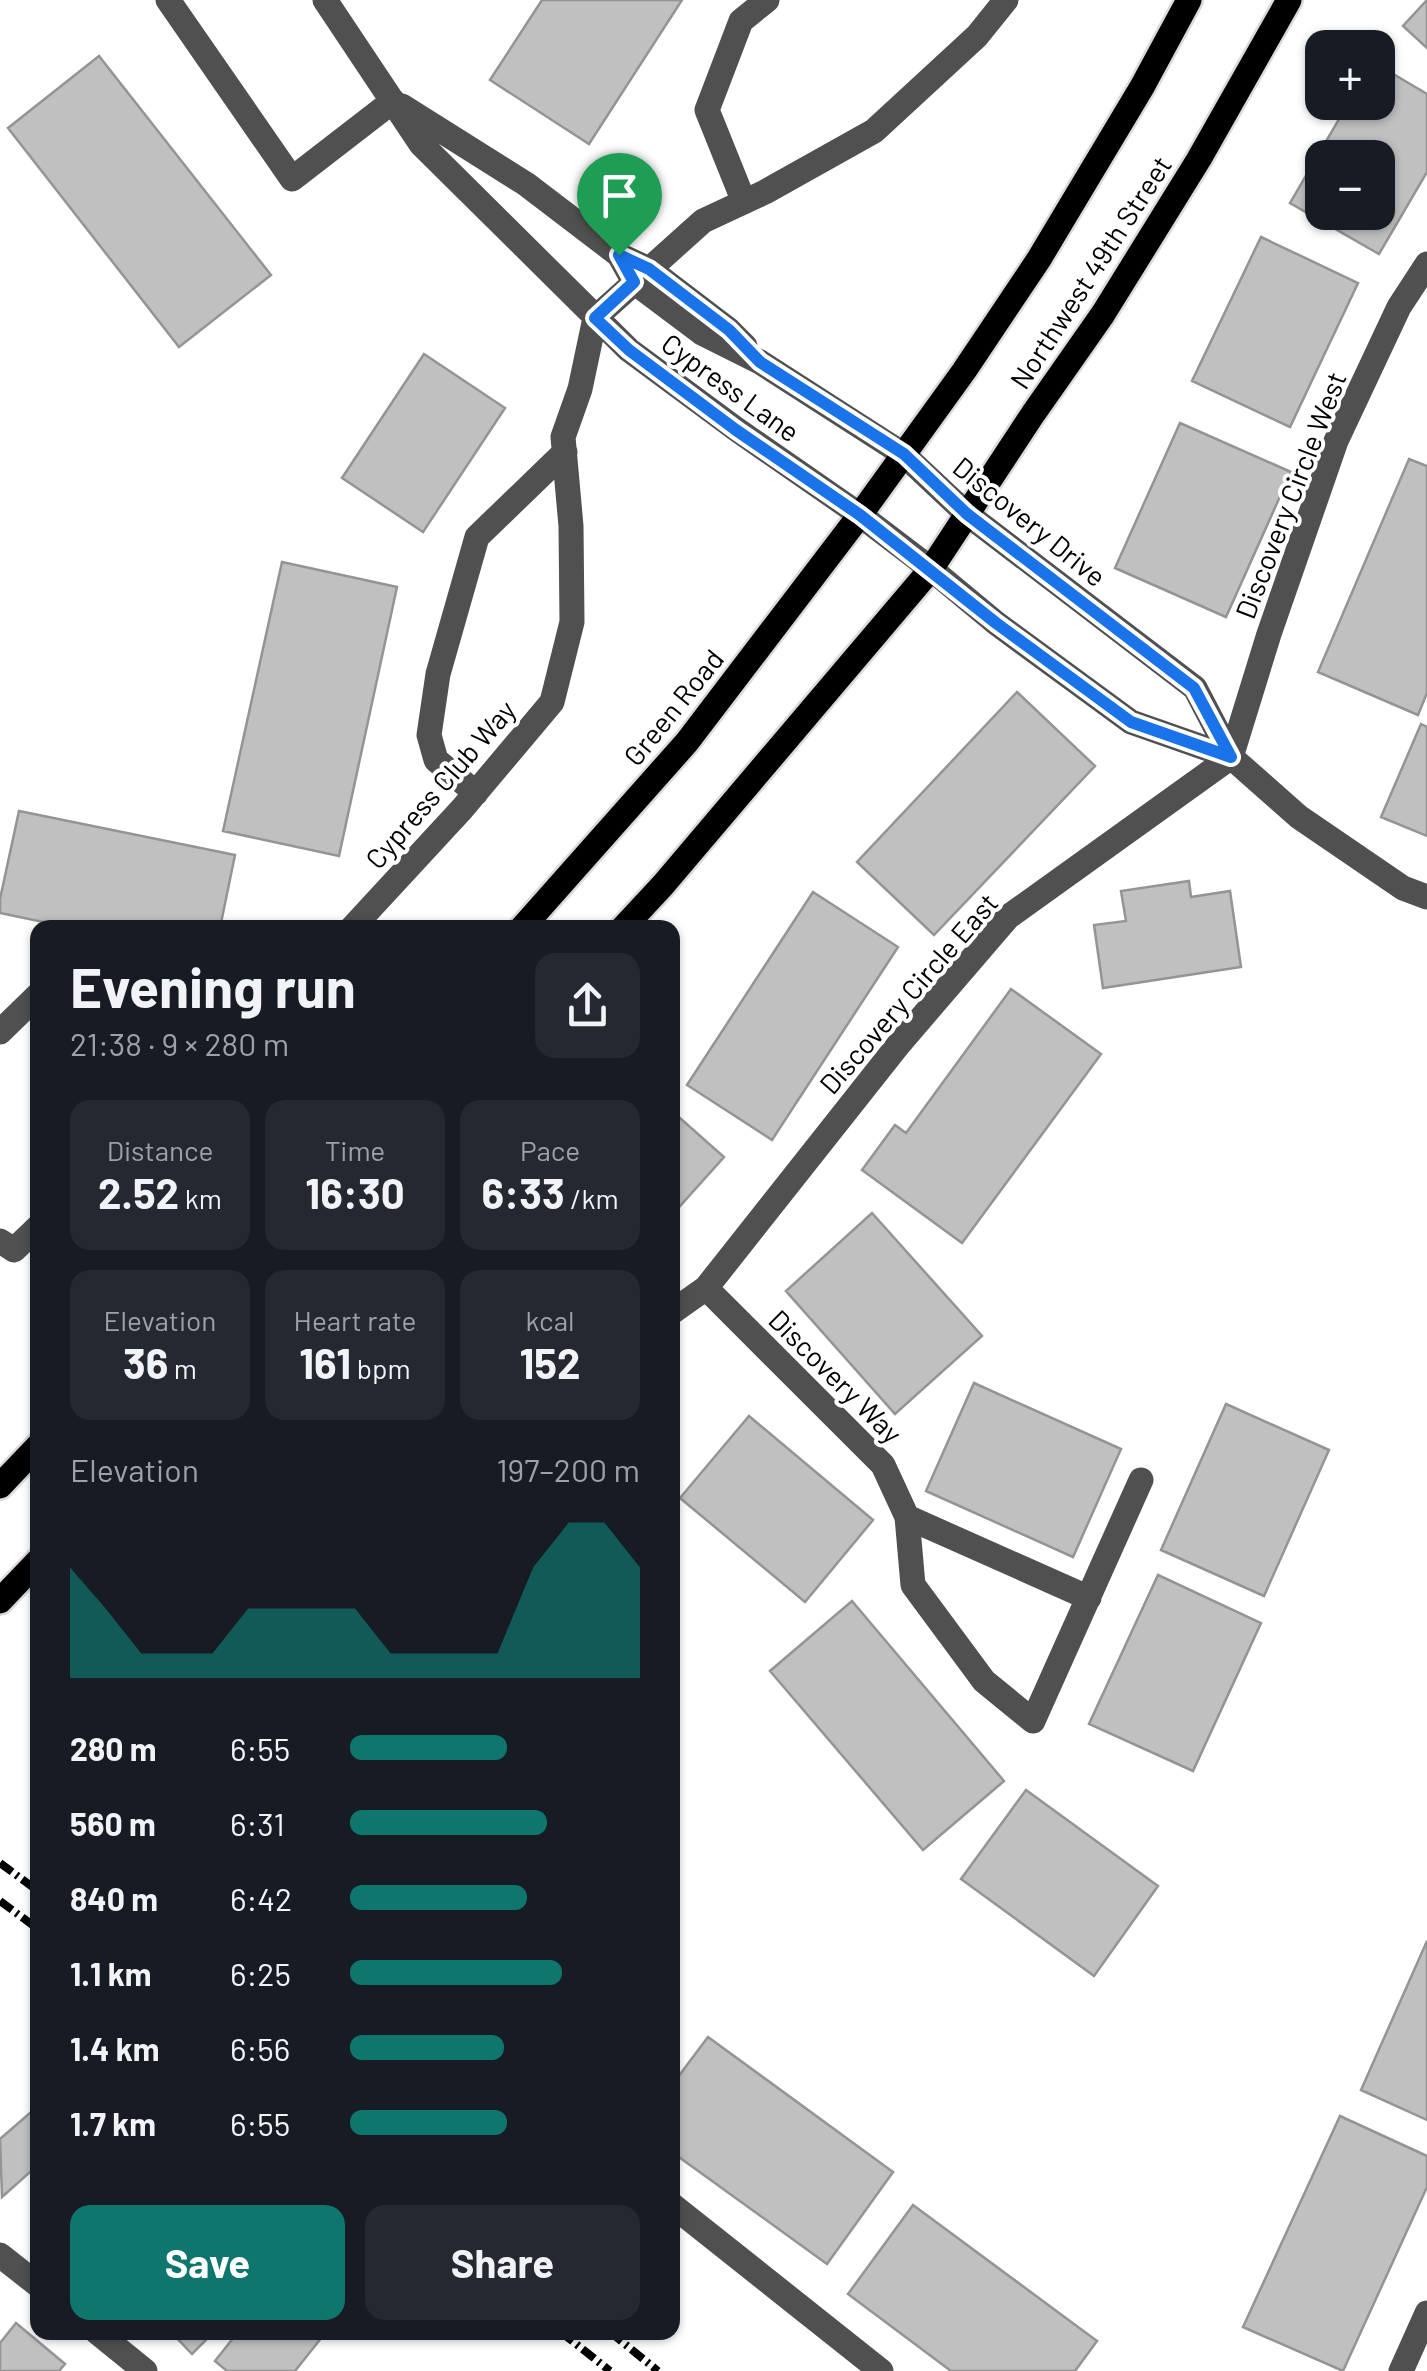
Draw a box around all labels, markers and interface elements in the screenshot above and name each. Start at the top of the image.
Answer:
map controls [1305,30,1395,230]
button: + [1305,30,1395,120]
button: − [1305,140,1395,230]
street label: Northwest 49th Street [1002,149,1178,395]
pin [577,153,662,256]
icon: arrive [592,168,647,223]
street label: Cypress Lane [655,326,807,448]
street label: Discovery Circle West [1227,367,1353,623]
street label: Discovery Drive [947,449,1113,593]
street label: Green Road [616,642,730,772]
street label: Cypress Club Way [358,693,522,875]
street label: Discovery Circle East [812,886,1004,1100]
text: Evening run [70,953,356,1019]
button: share [535,953,640,1058]
text: 21:38 · 9 × 280 m [70,1024,289,1062]
text: Distance [107,1133,213,1167]
text: Time [325,1133,385,1167]
text: Pace [520,1133,580,1167]
text: 2.52 [98,1167,179,1217]
text: 16:30 [305,1167,405,1217]
text: 6:33 [481,1167,565,1217]
text: km [179,1181,222,1215]
text: /km [565,1181,619,1215]
street label: Discovery Way [762,1302,910,1450]
text: Elevation [104,1303,216,1337]
text: Heart rate [294,1303,416,1337]
text: kcal [526,1303,574,1337]
text: 36 [123,1337,168,1387]
text: 161 [299,1337,351,1387]
text: 152 [519,1337,581,1387]
text: m [168,1351,197,1385]
text: bpm [351,1351,411,1385]
text: Elevation [70,1450,199,1488]
text: 197–200 m [496,1450,640,1488]
text: 280 m [70,1729,157,1767]
text: 6:55 [230,1729,290,1767]
text: 560 m [70,1804,156,1842]
text: 6:31 [230,1804,285,1842]
text: 840 m [70,1879,158,1917]
text: 6:42 [230,1879,292,1917]
text: 1.1 km [70,1954,151,1992]
text: 6:25 [230,1954,291,1992]
text: 1.4 km [70,2029,160,2067]
text: 6:56 [230,2029,290,2067]
text: 1.7 km [70,2104,156,2142]
text: 6:55 [230,2104,290,2142]
button: Save [70,2205,345,2320]
button: Share [365,2205,640,2320]

